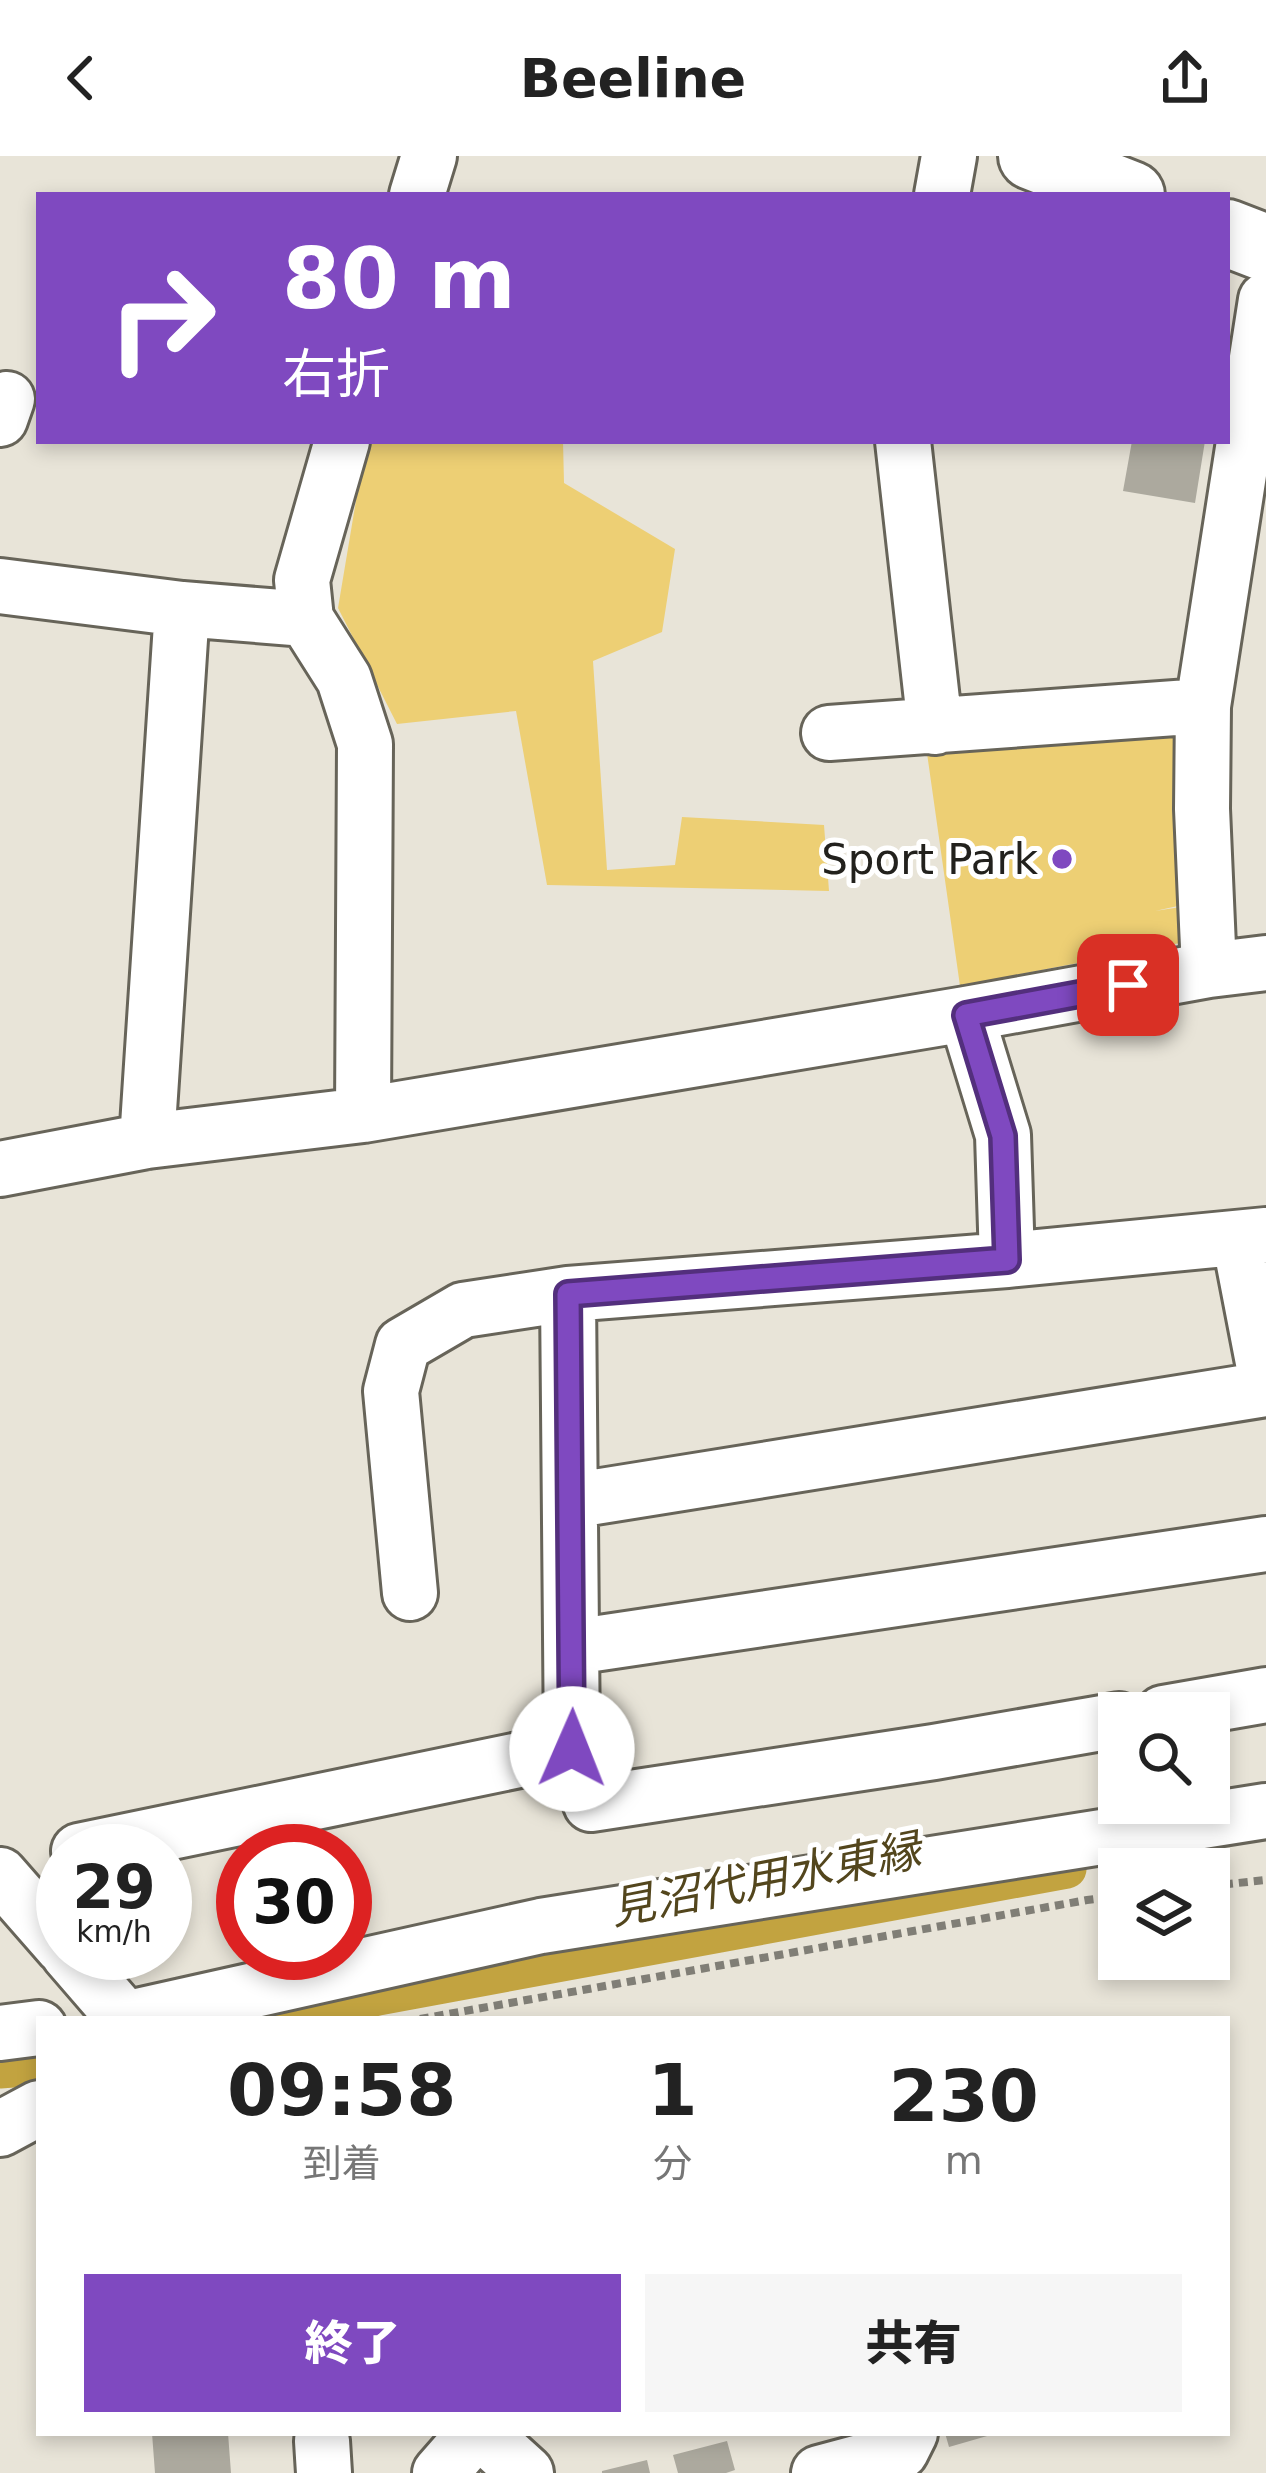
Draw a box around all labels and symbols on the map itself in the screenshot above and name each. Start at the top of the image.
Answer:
place label: Sport Park [821,835,1039,884]
marker: Sport Park [1049,846,1075,872]
pin [1077,934,1179,1036]
position arrow [509,1686,635,1812]
water label: 見沼代用水東縁 [605,1822,930,1936]
speed limit sign: 30 [216,1824,372,1980]

